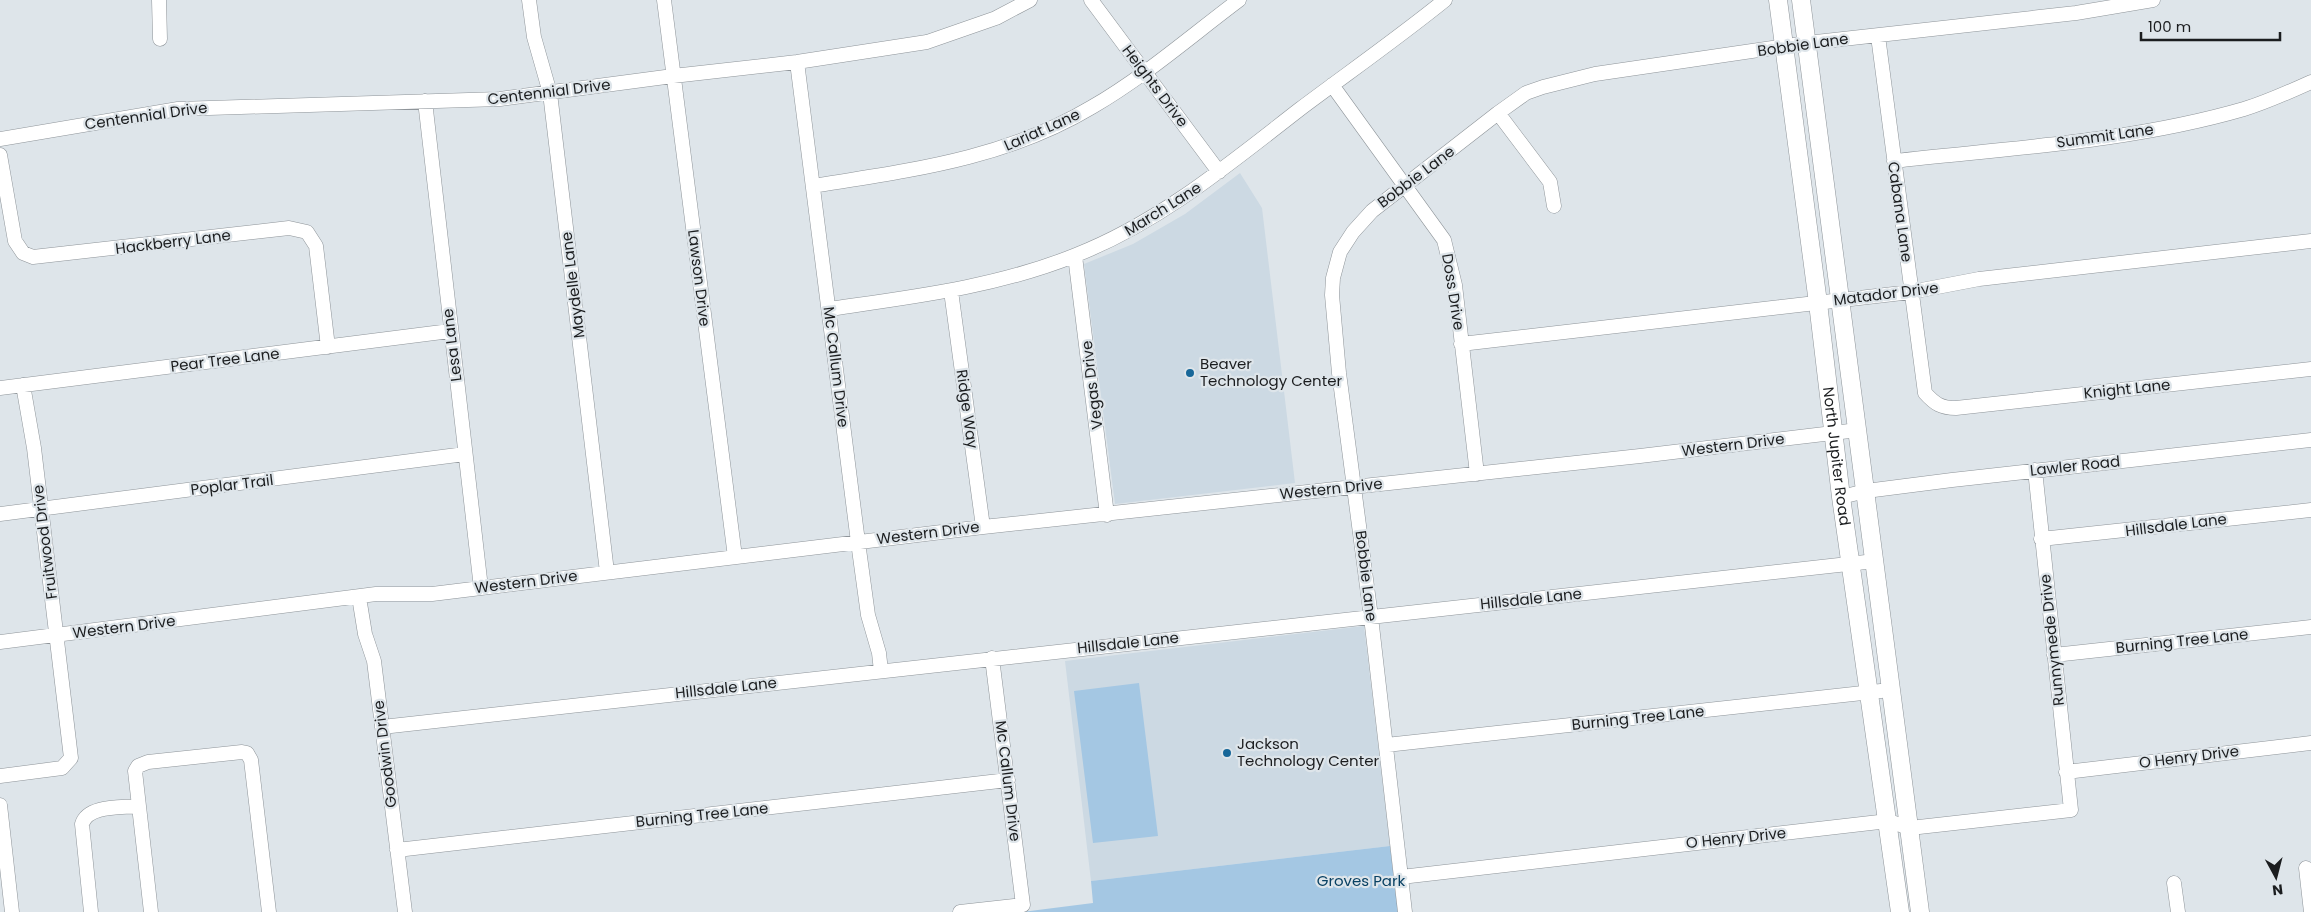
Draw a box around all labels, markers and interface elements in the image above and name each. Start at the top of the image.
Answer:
scale bar [2141,10,2280,42]
text: 100 m [2148,16,2191,37]
street label: Bobbie Lane [1756,28,1850,61]
street label: Heights Drive [1118,40,1193,131]
street label: Centennial Drive [486,74,612,109]
street label: Centennial Drive [83,97,209,135]
street label: Lariat Lane [1001,103,1083,156]
street label: Summit Lane [2055,118,2155,153]
street label: Bobbie Lane [1373,141,1459,213]
street label: Cabana Lane [1883,160,1918,264]
street label: March Lane [1120,177,1205,241]
street label: Hackberry Lane [114,224,232,259]
street label: Lawson Drive [683,228,716,328]
street label: Maydelle Lane [556,231,589,340]
street label: Doss Drive [1437,252,1470,332]
street label: Matador Drive [1832,277,1940,310]
street label: Mc Callum Drive [819,305,854,429]
street label: Lesa Lane [437,307,466,383]
street label: Vegas Drive [1076,340,1107,431]
street label: Pear Tree Lane [169,342,281,377]
place label: Beaver Technology Center [1200,353,1342,391]
marker: Beaver Technology Center [1184,367,1196,379]
street label: Ridge Way [952,368,984,450]
street label: Knight Lane [2083,374,2171,403]
street label: North Jupiter Road [1818,386,1856,527]
street label: Western Drive [1680,428,1786,461]
street label: Lawler Road [2029,450,2121,481]
street label: Poplar Trail [189,469,274,500]
street label: Western Drive [1278,473,1383,504]
street label: Fruitwood Drive [27,484,62,600]
street label: Hillsdale Lane [2124,508,2228,541]
street label: Western Drive [875,516,981,549]
street label: Bobbie Lane [1350,529,1382,623]
street label: Western Drive [473,565,579,598]
street label: Runnymede Drive [2034,573,2069,707]
street label: Hillsdale Lane [1479,583,1583,614]
street label: Western Drive [71,610,177,643]
street label: Burning Tree Lane [2115,623,2249,658]
street label: Hillsdale Lane [1076,627,1180,658]
street label: Hillsdale Lane [674,672,778,703]
street label: Goodwin Drive [367,699,402,809]
street label: Burning Tree Lane [1571,700,1705,735]
street label: Mc Callum Drive [991,719,1026,843]
place label: Jackson Technology Center [1237,733,1379,771]
street label: O Henry Drive [2138,740,2240,773]
marker: Jackson Technology Center [1221,747,1233,759]
street label: Burning Tree Lane [635,797,769,832]
street label: O Henry Drive [1685,822,1787,853]
north arrow [2251,852,2301,902]
park label: Groves Park [1317,870,1406,891]
text: N [2271,879,2284,900]

